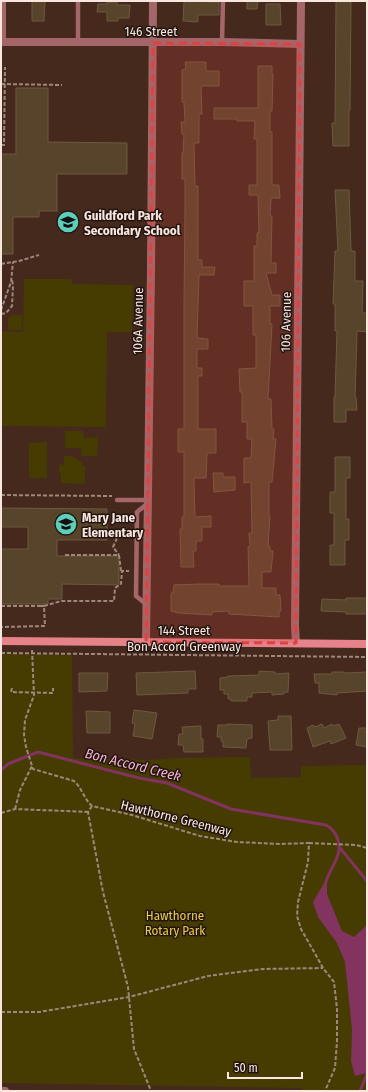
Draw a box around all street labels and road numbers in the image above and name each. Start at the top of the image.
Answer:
street label: 146 Street [125,24,178,39]
street label: 106A Avenue [130,287,146,355]
street label: 106 Avenue [278,292,294,352]
street label: 144 Street [158,623,211,638]
street label: Bon Accord Greenway [127,639,241,654]
street label: Hawthorne Greenway [119,797,233,839]

